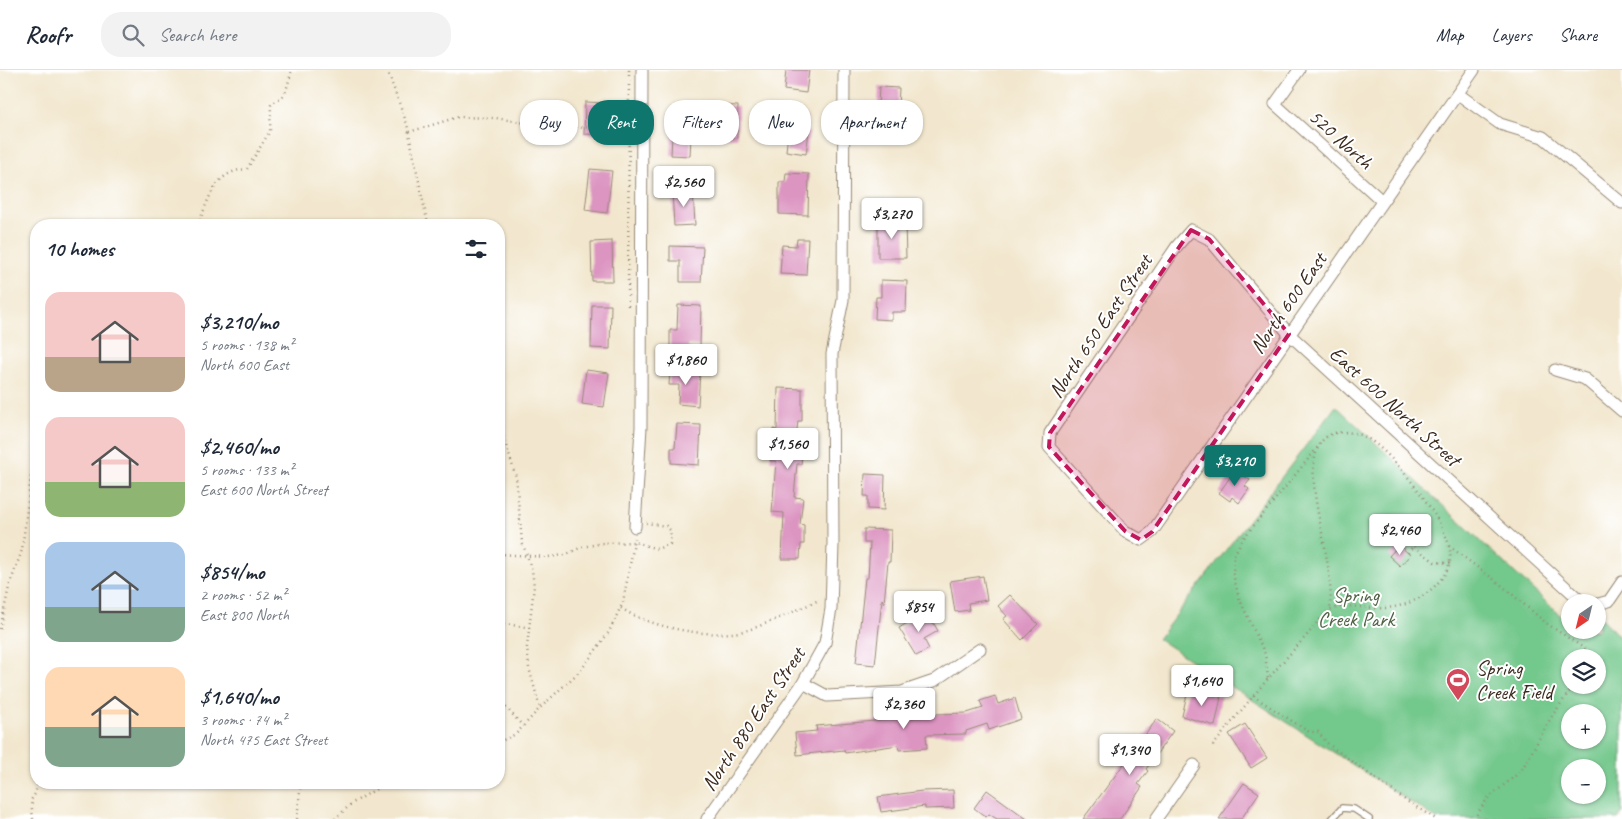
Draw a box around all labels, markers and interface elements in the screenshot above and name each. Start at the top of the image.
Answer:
search box [101,12,451,57]
text: Roofr [25,20,71,50]
icon: search [119,21,147,49]
text: Search here [159,23,236,47]
text: Map [1436,24,1464,46]
text: Layers [1492,24,1531,46]
text: Share [1559,24,1597,46]
chip: Buy [520,100,578,145]
chip: Rent [588,100,654,145]
chip: Filters [664,100,739,145]
chip: New [749,100,811,145]
chip: Apartment [821,100,923,145]
street label: 520 North [1304,103,1379,175]
pin: $2,560 [643,166,725,208]
text: $2,560 [664,172,704,192]
pin: $3,270 [851,198,933,240]
text: $3,270 [872,204,912,224]
icon: filters [462,235,490,263]
text: 10 homes [45,236,114,262]
street label: North 600 East [1244,246,1333,358]
street label: North 650 East Street [1042,248,1159,403]
text: $3,210/mo [200,309,278,335]
icon: home [85,312,145,372]
text: 5 rooms · 138 m² [200,335,294,355]
street label: East 600 North Street [1324,340,1468,474]
pin: $1,860 [645,344,727,386]
text: $1,860 [666,350,706,370]
text: North 600 East [200,355,289,375]
pin: $1,560 [747,428,829,470]
text: $2,460/mo [200,434,279,460]
text: $1,560 [768,434,808,454]
icon: home [85,437,145,497]
pin: $3,210 [1194,444,1276,487]
text: $3,210 [1215,451,1255,471]
text: 5 rooms · 133 m² [200,460,294,480]
text: East 600 North Street [200,480,328,500]
pin: $2,460 [1359,514,1441,556]
text: $2,460 [1380,520,1420,540]
text: $854/mo [200,559,264,585]
icon: home [85,562,145,622]
park label: Spring Creek Park [1318,582,1397,632]
text: 2 rooms · 52 m² [200,585,286,605]
pin: $854 [889,590,949,633]
north arrow [1561,594,1606,639]
map controls [1561,594,1606,804]
text: $854 [905,597,933,617]
text: East 800 North [200,605,289,625]
street label: North 880 East Street [695,641,812,796]
button: layers [1561,649,1606,694]
place label: Spring Creek Field [1476,655,1556,705]
pin: $1,640 [1161,664,1243,707]
sports icon: Spring Creek Field [1445,667,1471,701]
text: $1,640 [1182,671,1222,691]
text: $1,640/mo [200,684,279,710]
icon: home [85,687,145,747]
pin: $2,360 [863,688,945,730]
text: $2,360 [884,694,924,714]
button: + [1561,704,1606,749]
text: 3 rooms · 74 m² [200,710,286,730]
text: North 475 East Street [200,730,328,750]
pin: $1,340 [1089,734,1171,776]
text: $1,340 [1110,740,1150,760]
button: − [1561,759,1606,804]

